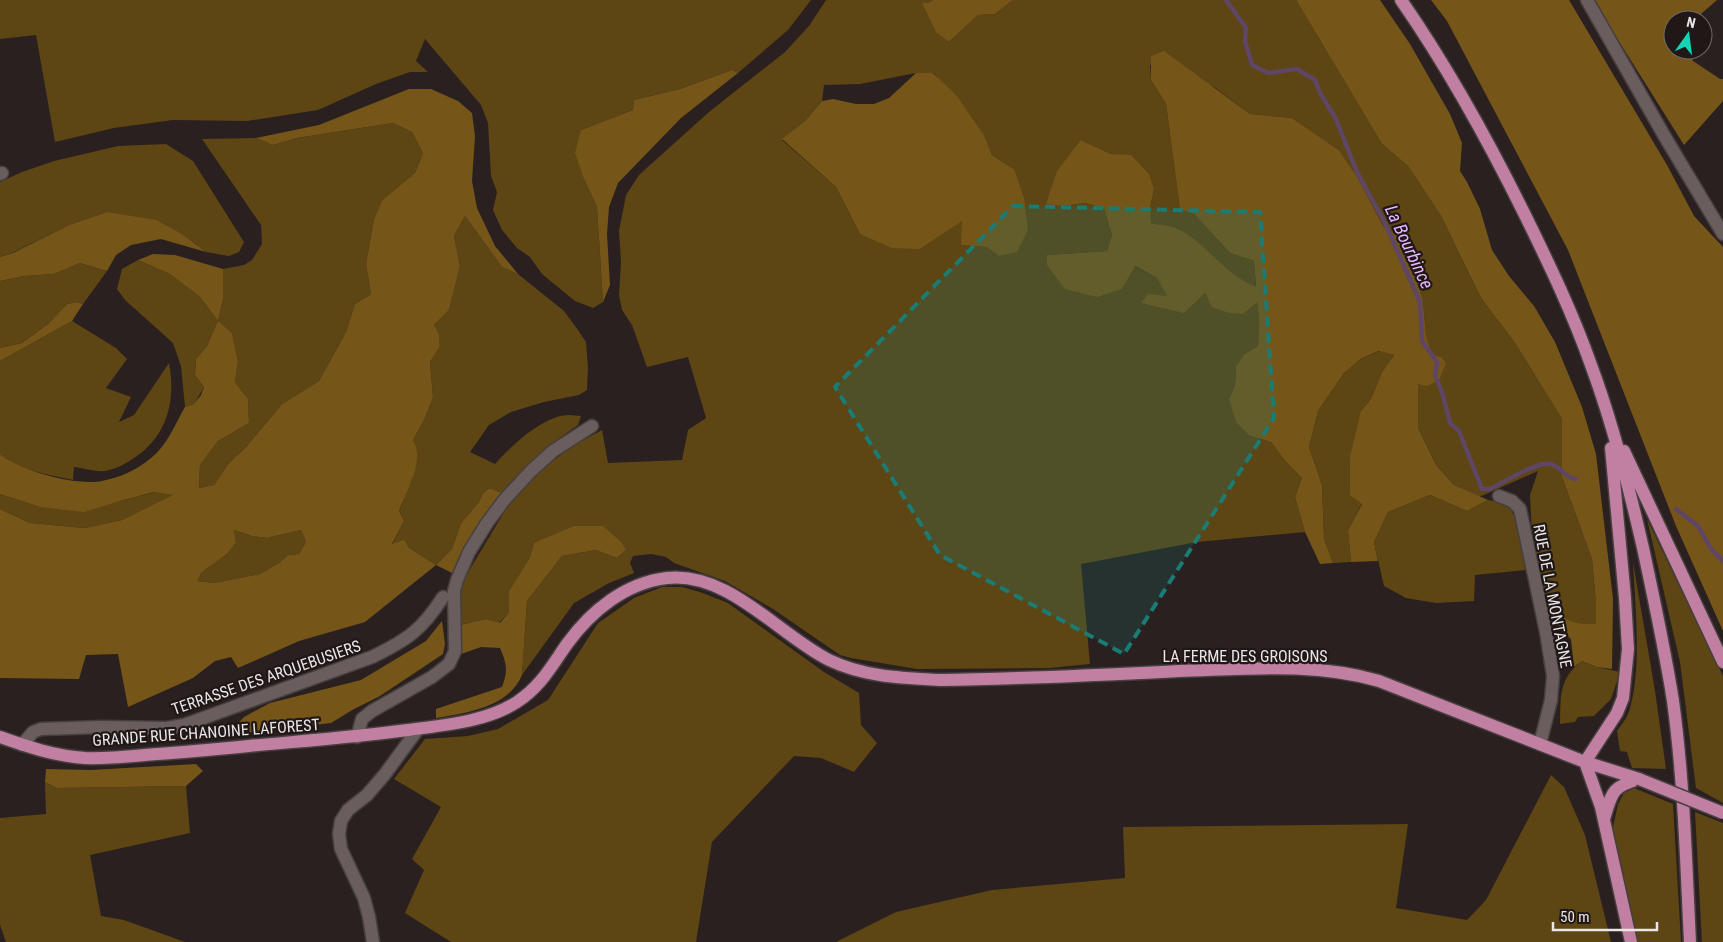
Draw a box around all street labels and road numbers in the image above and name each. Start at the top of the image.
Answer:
street label: RUE DE LA MONTAGNE [1529,523,1576,670]
street label: TERRASSE DES ARQUEBUSIERS [169,636,363,719]
street label: LA FERME DES GROISONS [1162,647,1328,666]
street label: GRANDE RUE CHANOINE LAFOREST [92,715,320,750]

